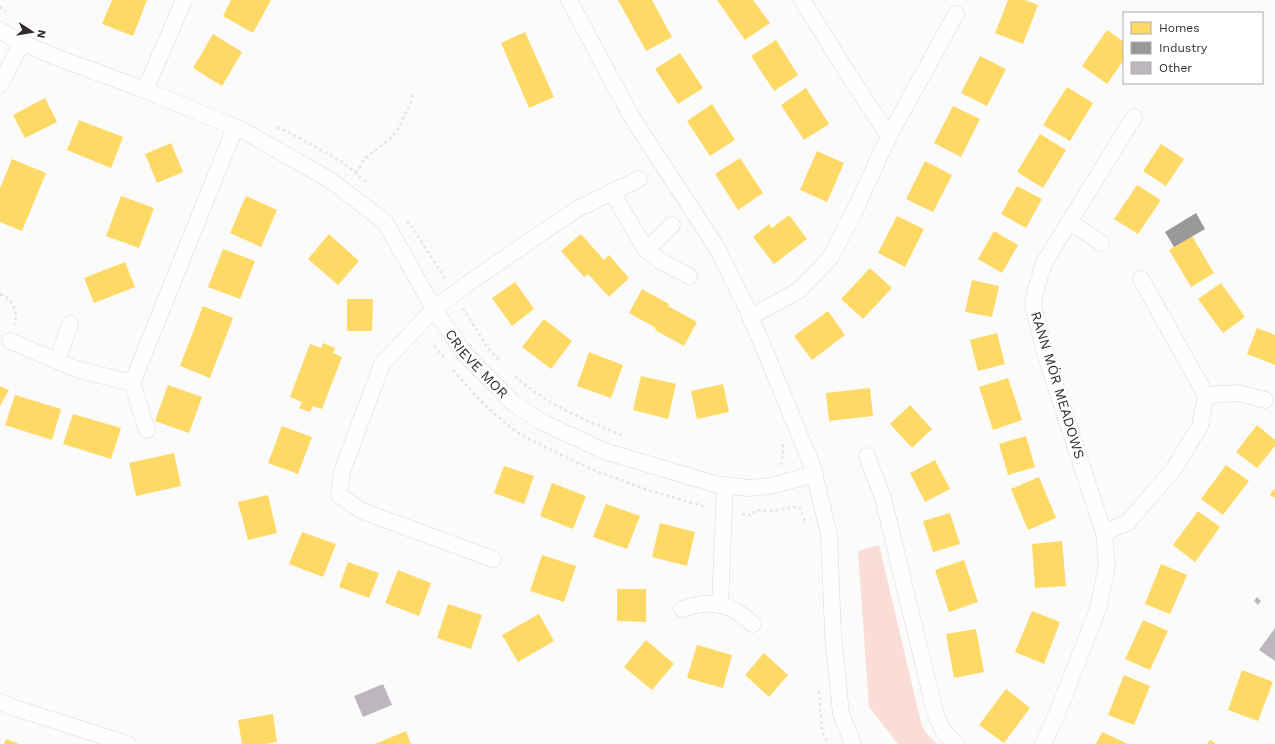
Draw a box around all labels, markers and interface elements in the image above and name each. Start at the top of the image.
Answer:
north arrow [12,12,52,52]
legend [1123,12,1263,84]
text: Homes [1159,21,1200,35]
text: N [34,29,48,39]
text: Industry [1159,41,1208,55]
text: Other [1159,61,1192,75]
street label: RANN MÓR MEADOWS [1028,309,1088,461]
street label: CRIEVE MOR [442,326,511,401]

